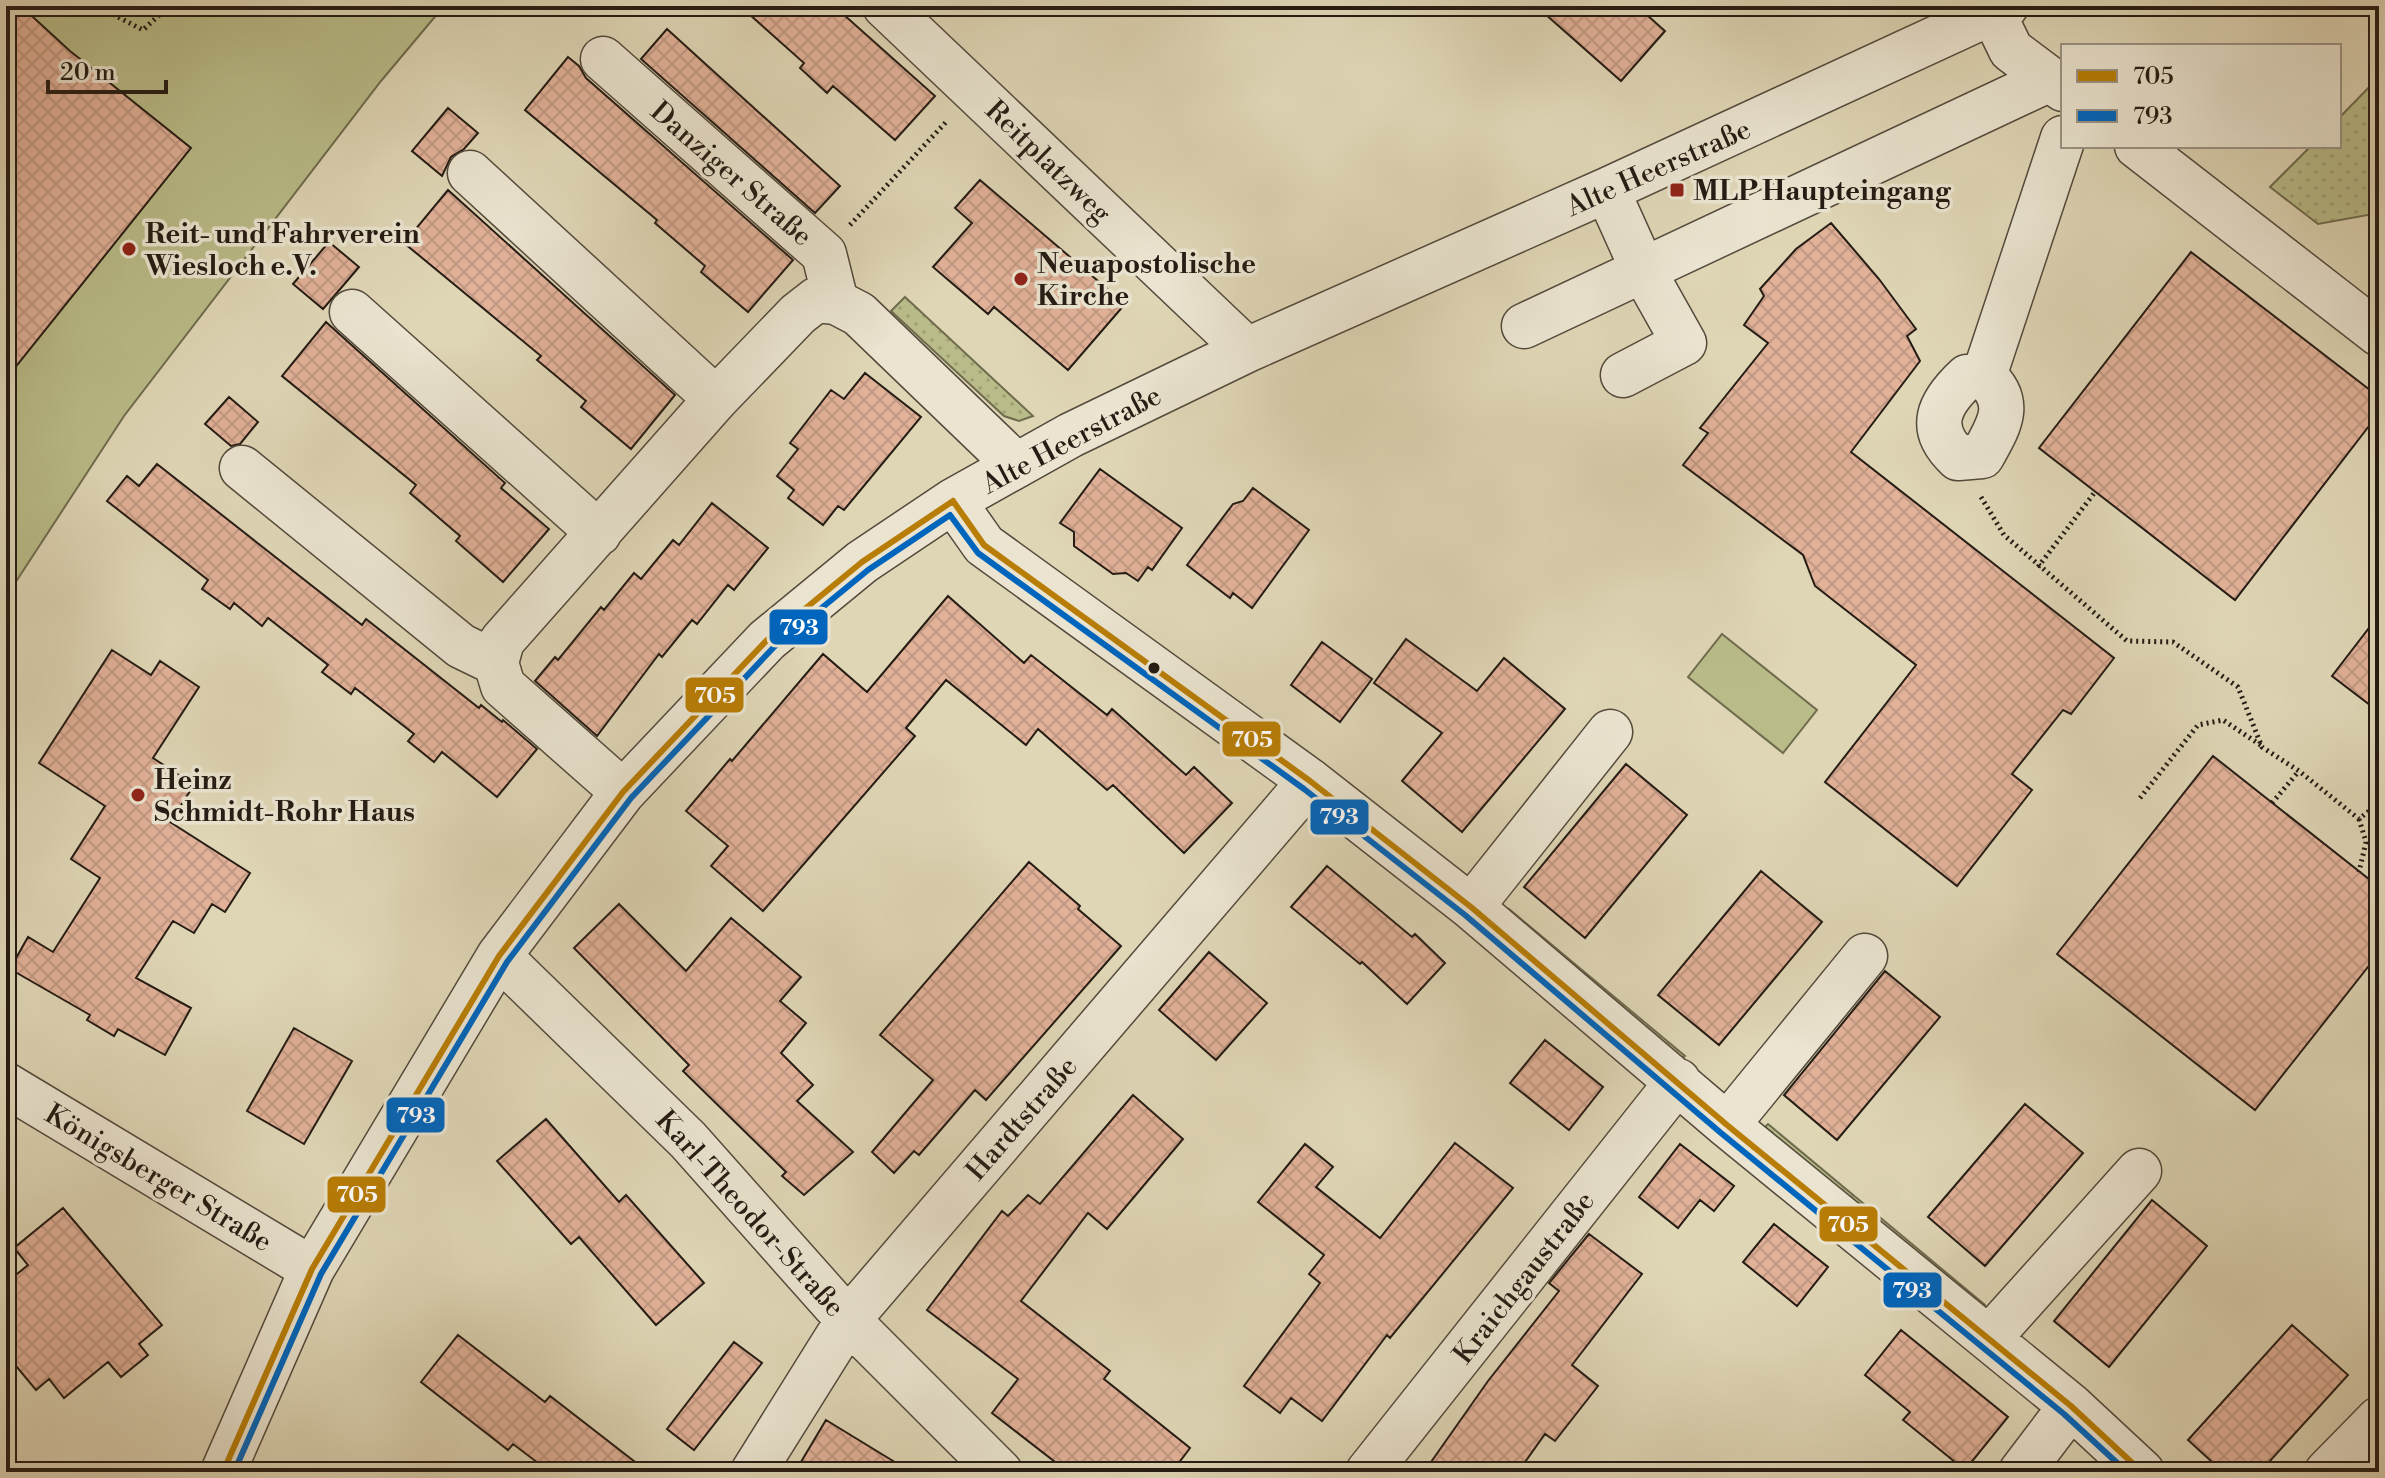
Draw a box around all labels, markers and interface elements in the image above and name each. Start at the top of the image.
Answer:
scale bar [48,44,166,94]
legend [2061,44,2341,148]
text: 20 m [60,58,116,88]
text: 705 [2133,62,2174,92]
street label: Reitplatzweg [978,93,1119,231]
street label: Danziger Straße [643,94,819,254]
text: 793 [2133,102,2173,132]
street label: Alte Heerstraße [1560,112,1756,225]
place label: MLP Haupteingang [1693,174,1952,209]
marker: MLP Haupteingang [1668,181,1686,199]
place label: Reit- und Fahrverein Wiesloch e.V. [144,217,420,284]
marker: Reit- und Fahrverein Wiesloch e.V. [120,240,138,258]
place label: Neuapostolische Kirche [1037,247,1256,314]
marker: Neuapostolische Kirche [1012,270,1030,288]
street label: Alte Heerstraße [975,378,1167,503]
line badge: 793 [768,608,829,646]
text: 793 [779,615,819,642]
unlabelled marker [1146,660,1162,676]
line badge: 705 [684,676,745,714]
text: 705 [694,683,736,710]
line badge: 705 [1221,720,1282,758]
text: 705 [1231,727,1273,754]
place label: Heinz Schmidt-Rohr Haus [154,763,415,830]
marker: Heinz Schmidt-Rohr Haus [129,786,147,804]
line badge: 793 [1309,798,1370,836]
text: 793 [1319,804,1359,831]
street label: Hardtstraße [959,1050,1085,1188]
line badge: 793 [385,1096,446,1134]
street label: Königsberger Straße [38,1097,278,1260]
text: 793 [396,1103,436,1130]
street label: Karl-Theodor-Straße [648,1103,852,1325]
line badge: 705 [326,1175,387,1214]
text: 705 [336,1182,378,1209]
street label: Kraichgaustraße [1446,1185,1602,1371]
line badge: 705 [1818,1205,1879,1243]
text: 705 [1827,1212,1869,1239]
line badge: 793 [1882,1271,1943,1309]
text: 793 [1892,1278,1932,1305]

